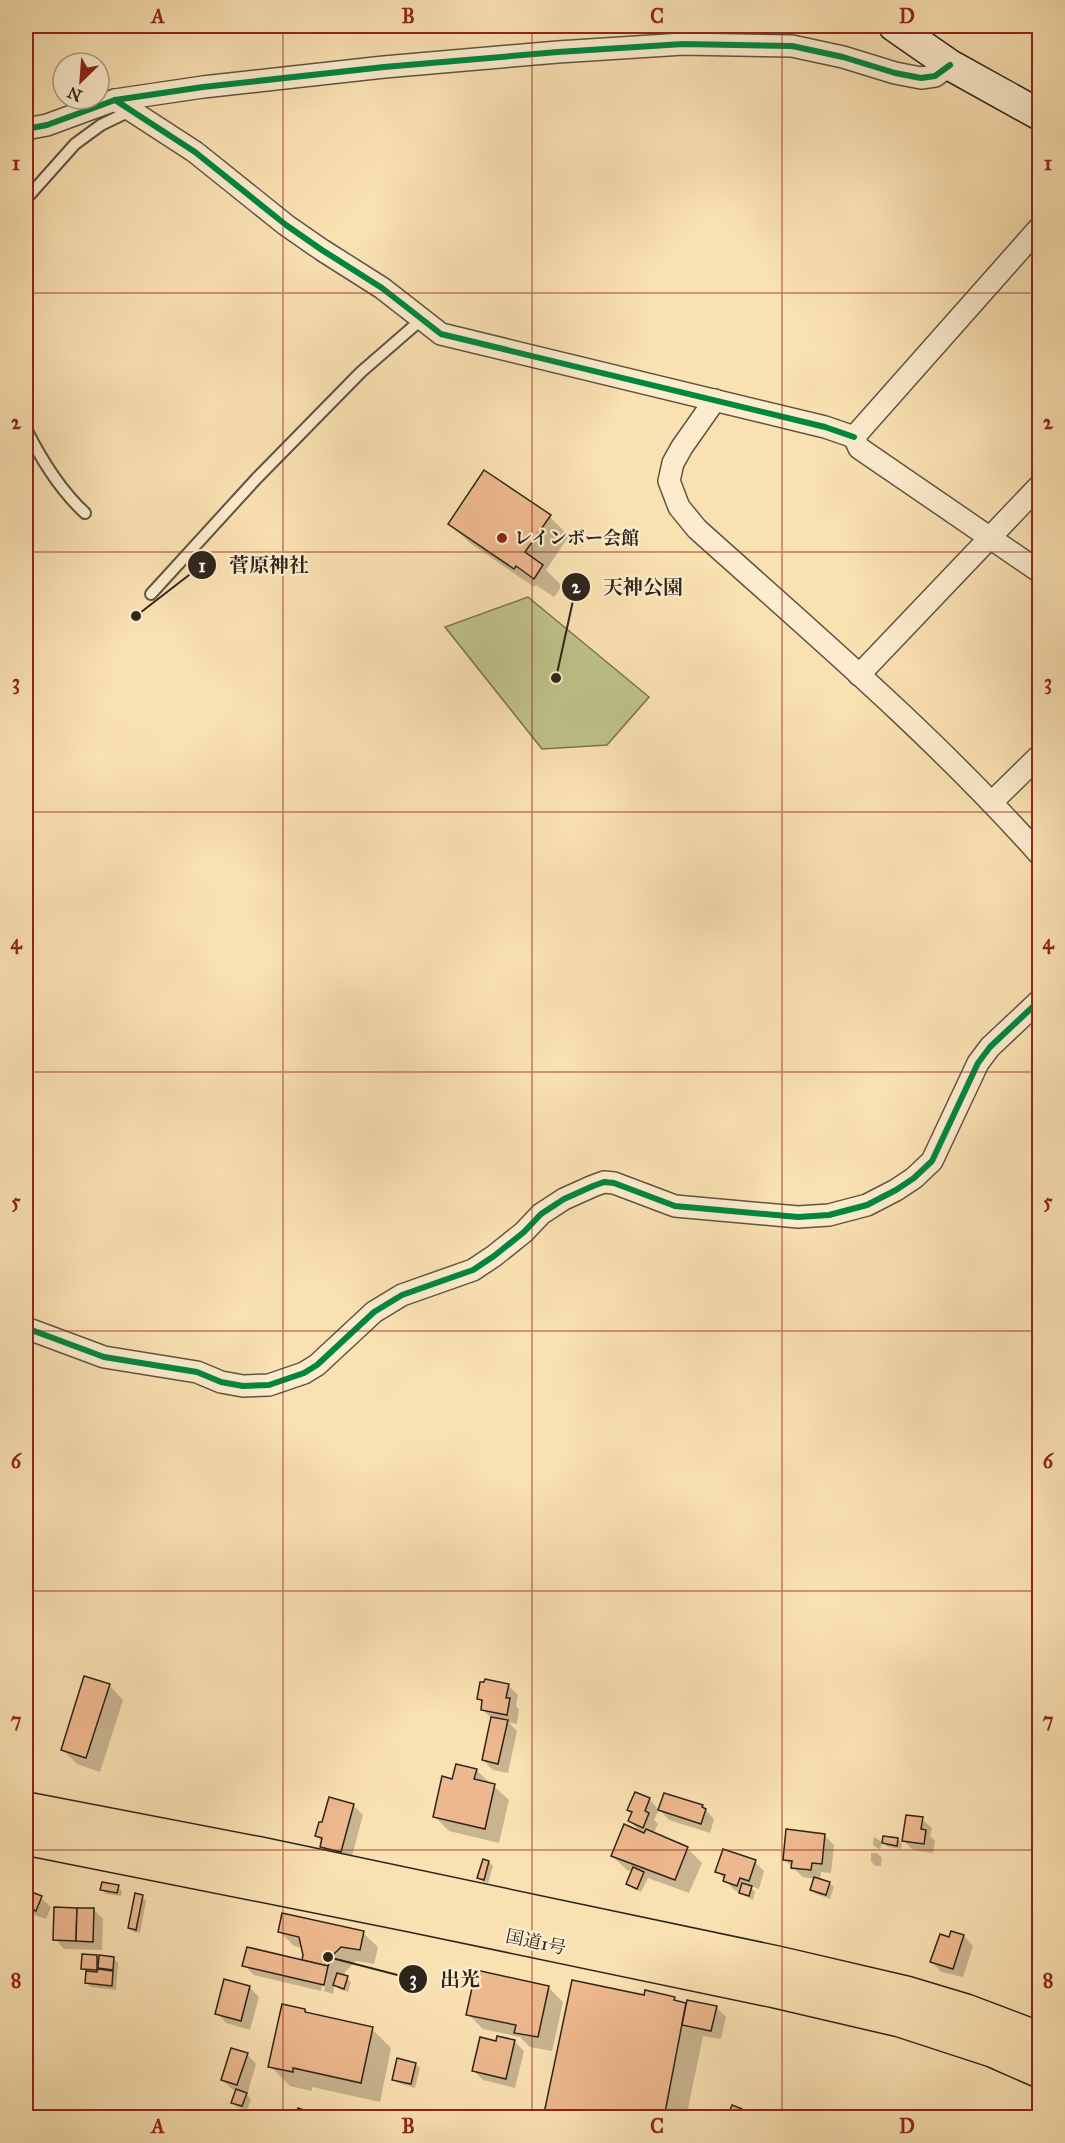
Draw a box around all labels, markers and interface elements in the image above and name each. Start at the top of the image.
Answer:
text: A [149,4,165,28]
text: B [401,4,415,28]
text: C [650,4,664,28]
text: D [899,4,915,28]
north arrow [51,51,111,111]
text: N [64,82,85,106]
text: 1 [12,151,20,175]
text: 1 [1044,151,1052,175]
text: 2 [11,410,22,434]
text: 2 [1043,410,1054,434]
place label: レインボー会館 [514,527,639,549]
marker: レインボー会館 [495,531,509,545]
callout: 菅原神社 [187,546,321,584]
text: 菅原神社 [229,553,309,577]
text: 1 [198,555,206,577]
callout: 天神公園 [561,568,695,606]
text: 天神公園 [603,575,683,599]
text: 2 [572,576,582,598]
text: 3 [12,670,20,695]
text: 3 [1044,670,1052,695]
text: 4 [10,930,22,955]
text: 4 [1042,930,1054,955]
text: 5 [11,1189,21,1213]
text: 5 [1043,1189,1053,1213]
text: 6 [11,1449,23,1473]
text: 6 [1043,1449,1055,1473]
text: 7 [11,1708,22,1732]
text: 7 [1043,1708,1054,1732]
street label: 国道1号 [504,1925,568,1959]
callout: 出光 [398,1960,492,1998]
text: 出光 [440,1967,480,1991]
text: 8 [11,1968,21,1992]
text: 3 [409,1968,417,1991]
text: 8 [1043,1968,1053,1992]
text: A [149,2114,165,2138]
text: B [401,2114,415,2138]
text: C [650,2114,664,2138]
text: D [899,2114,915,2138]

